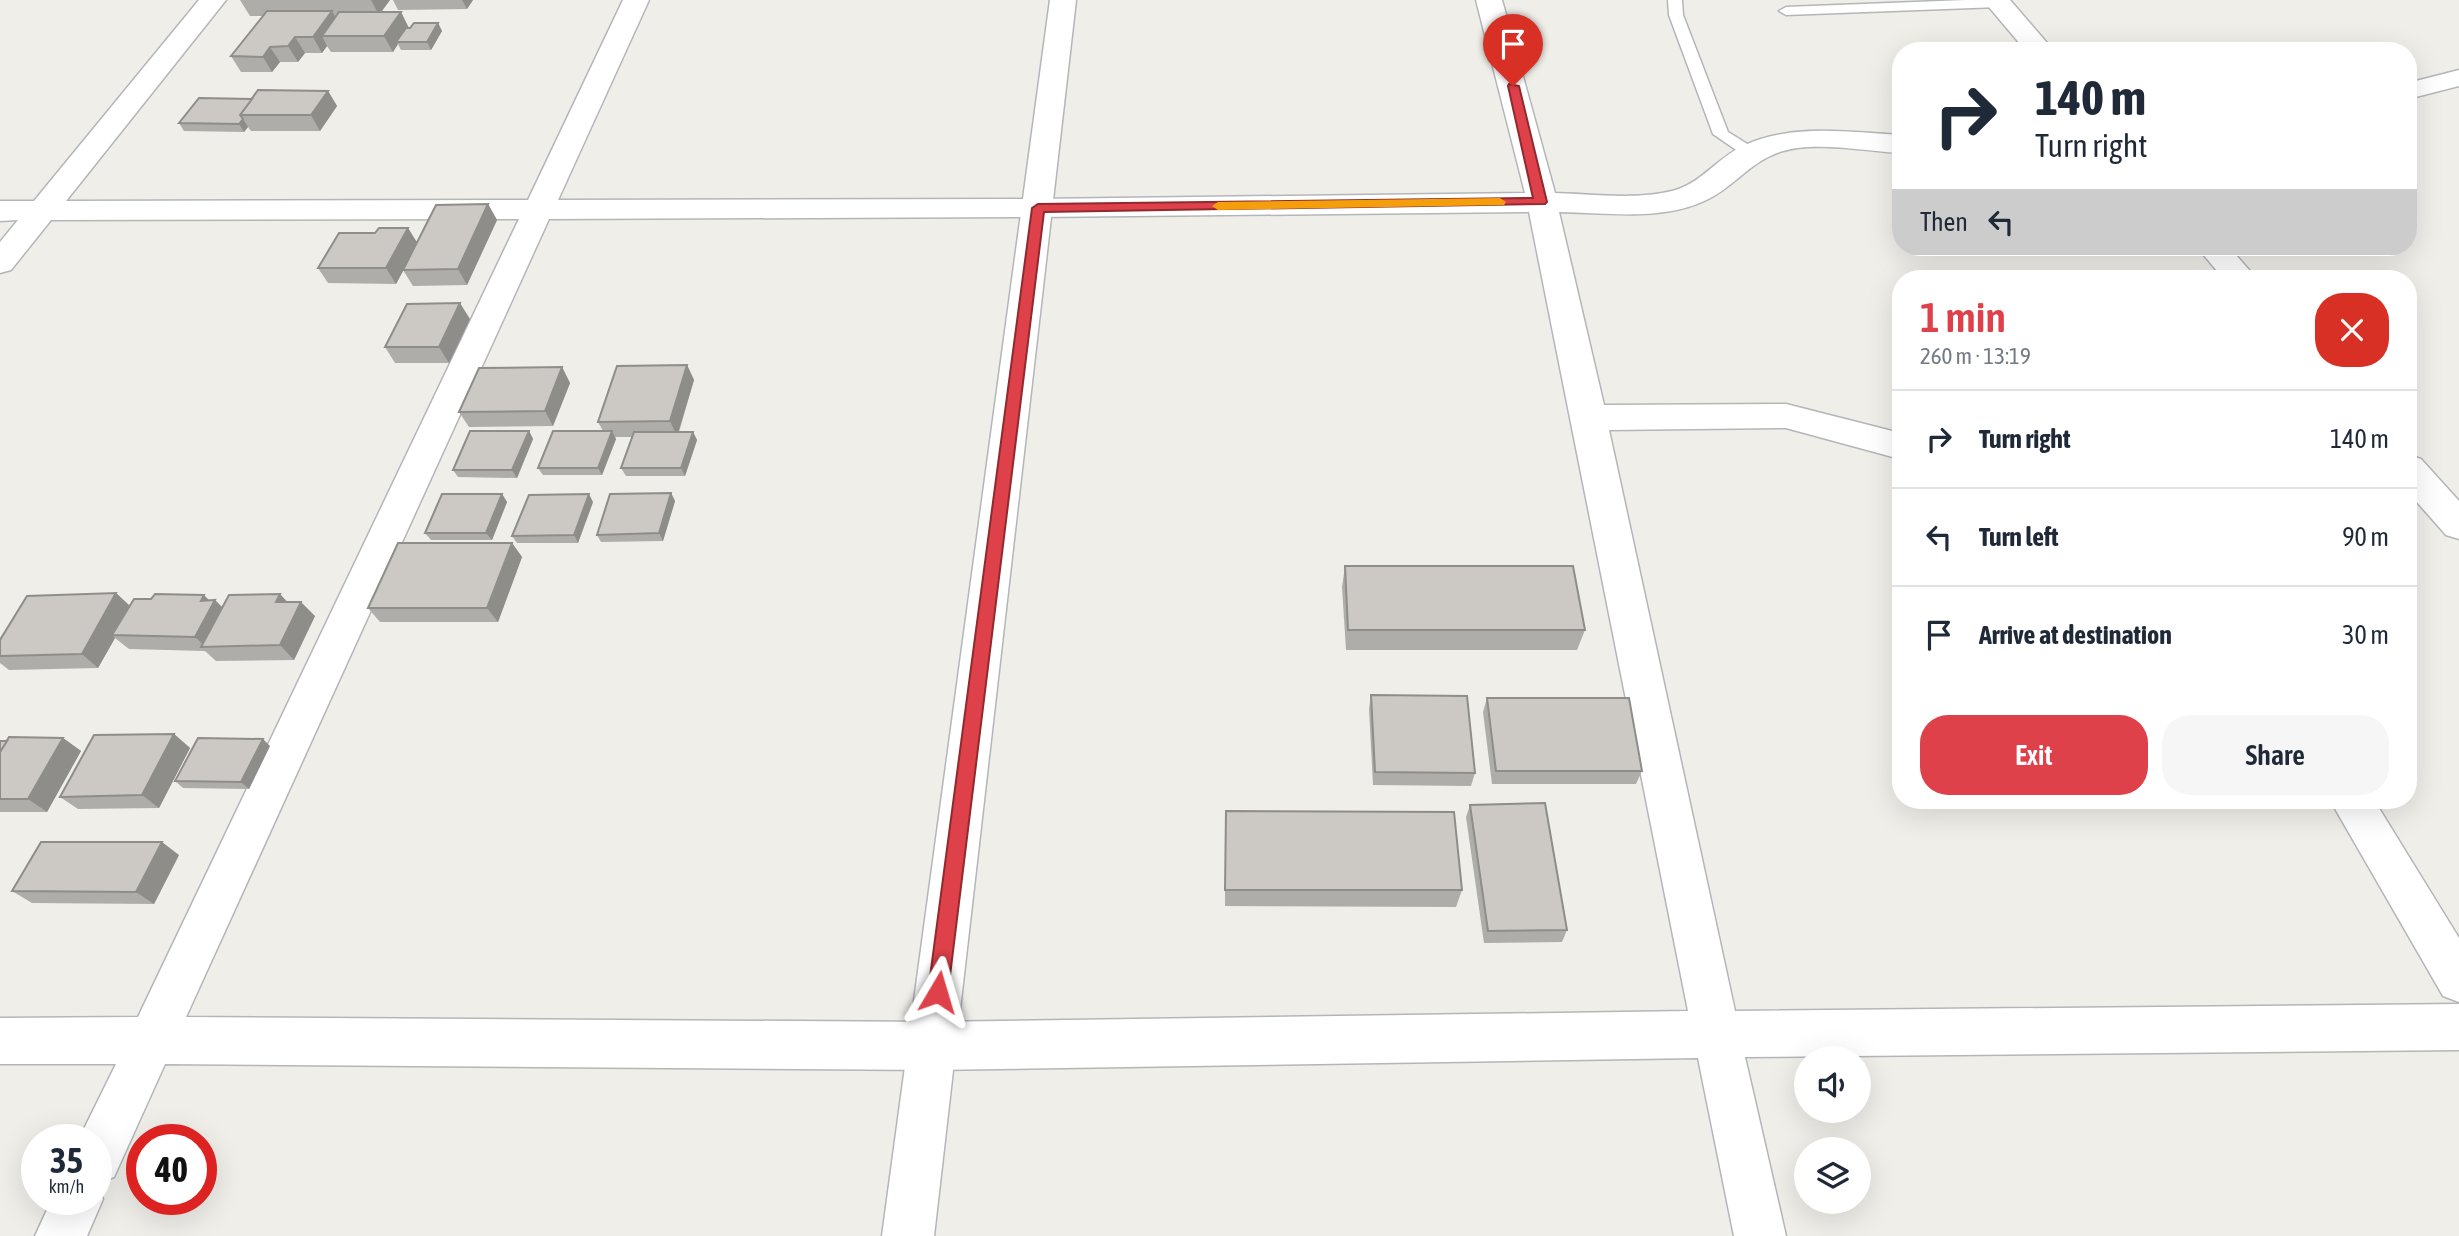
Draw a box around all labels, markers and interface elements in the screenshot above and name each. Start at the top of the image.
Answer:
pin [1483,14,1543,86]
icon: arrive [1494,25,1532,63]
text: 140 m [2035,69,2146,125]
icon: right [1920,70,2011,161]
text: Turn right [2035,127,2148,164]
icon: left [1982,203,2020,241]
text: Then [1920,207,1968,237]
text: 1 min [1920,293,2006,341]
button: close [2315,293,2389,367]
text: 260 m · 13:19 [1920,343,2031,369]
icon: right [1920,420,1958,458]
text: Turn right [1979,424,2070,454]
text: 140 m [2330,424,2389,454]
icon: left [1920,518,1958,556]
text: Turn left [1979,522,2059,552]
text: 90 m [2342,522,2389,552]
icon: arrive [1920,616,1958,654]
text: Arrive at destination [1979,620,2172,650]
text: 30 m [2342,620,2389,650]
button: Exit [1920,715,2148,795]
button: Share [2162,715,2389,795]
position arrow [901,955,975,1029]
map controls [1794,1046,1871,1214]
button: sound [1794,1046,1871,1123]
speed limit sign: 40 [126,1124,217,1215]
button: layers [1794,1137,1871,1214]
text: 35 [50,1140,83,1180]
text: km/h [49,1176,84,1197]

